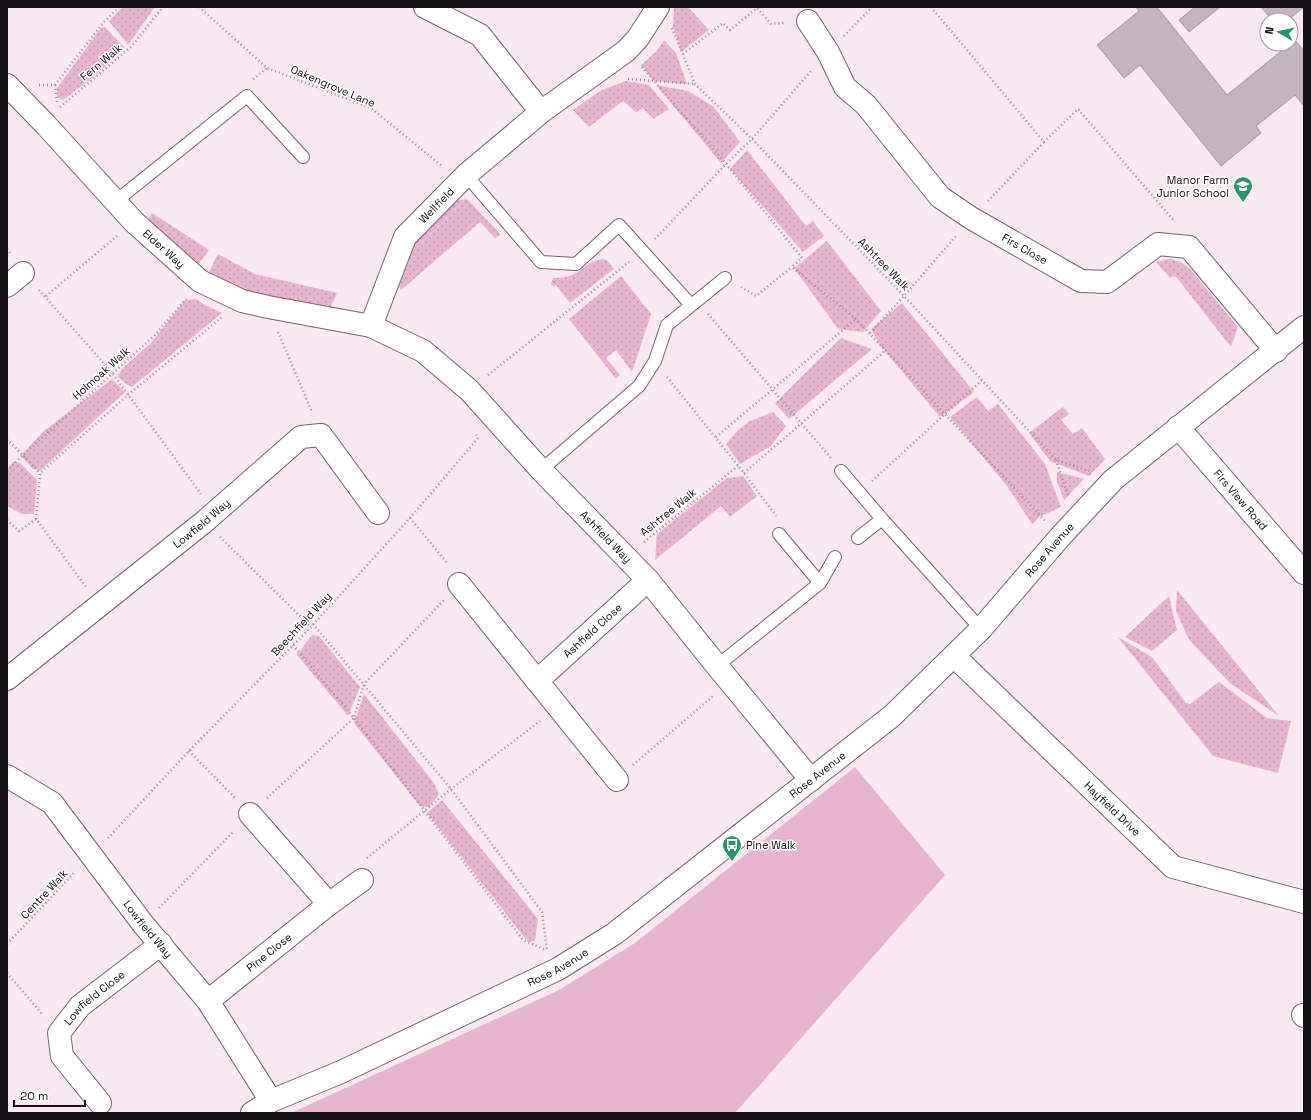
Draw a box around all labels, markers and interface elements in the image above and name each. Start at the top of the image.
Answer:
north arrow [1259,12,1299,52]
text: N [1262,26,1277,35]
street label: Fern Walk [77,40,125,84]
street label: Oakengrove Lane [288,62,378,110]
place label: Manor Farm Junior School [1156,173,1229,200]
school or university icon: Manor Farm Junior School [1232,175,1254,203]
street label: Wellfield [416,184,457,226]
street label: Elder Way [140,226,188,271]
street label: Firs Close [1000,230,1050,267]
street label: Ashtree Walk [855,234,913,294]
street label: Holmoak Walk [69,344,133,402]
street label: Firs View Road [1211,466,1271,533]
street label: Ashtree Walk [637,485,699,539]
street label: Lowfield Way [170,495,233,551]
street label: Ashfield Way [577,507,635,566]
street label: Rose Avenue [1022,520,1077,580]
street label: Beechfield Way [268,589,334,659]
street label: Ashfield Close [560,600,625,661]
street label: Rose Avenue [786,748,848,801]
street label: Hayfield Drive [1081,778,1144,839]
bus stop icon: Pine Walk [721,834,743,862]
place label: Pine Walk [746,838,796,852]
street label: Centre Walk [17,866,71,922]
street label: Lowfield Way [121,897,176,961]
street label: Pine Close [243,930,294,975]
street label: Rose Avenue [525,945,591,990]
street label: Lowfield Close [61,967,128,1028]
scale bar [14,1082,85,1108]
text: 20 m [20,1088,48,1104]

